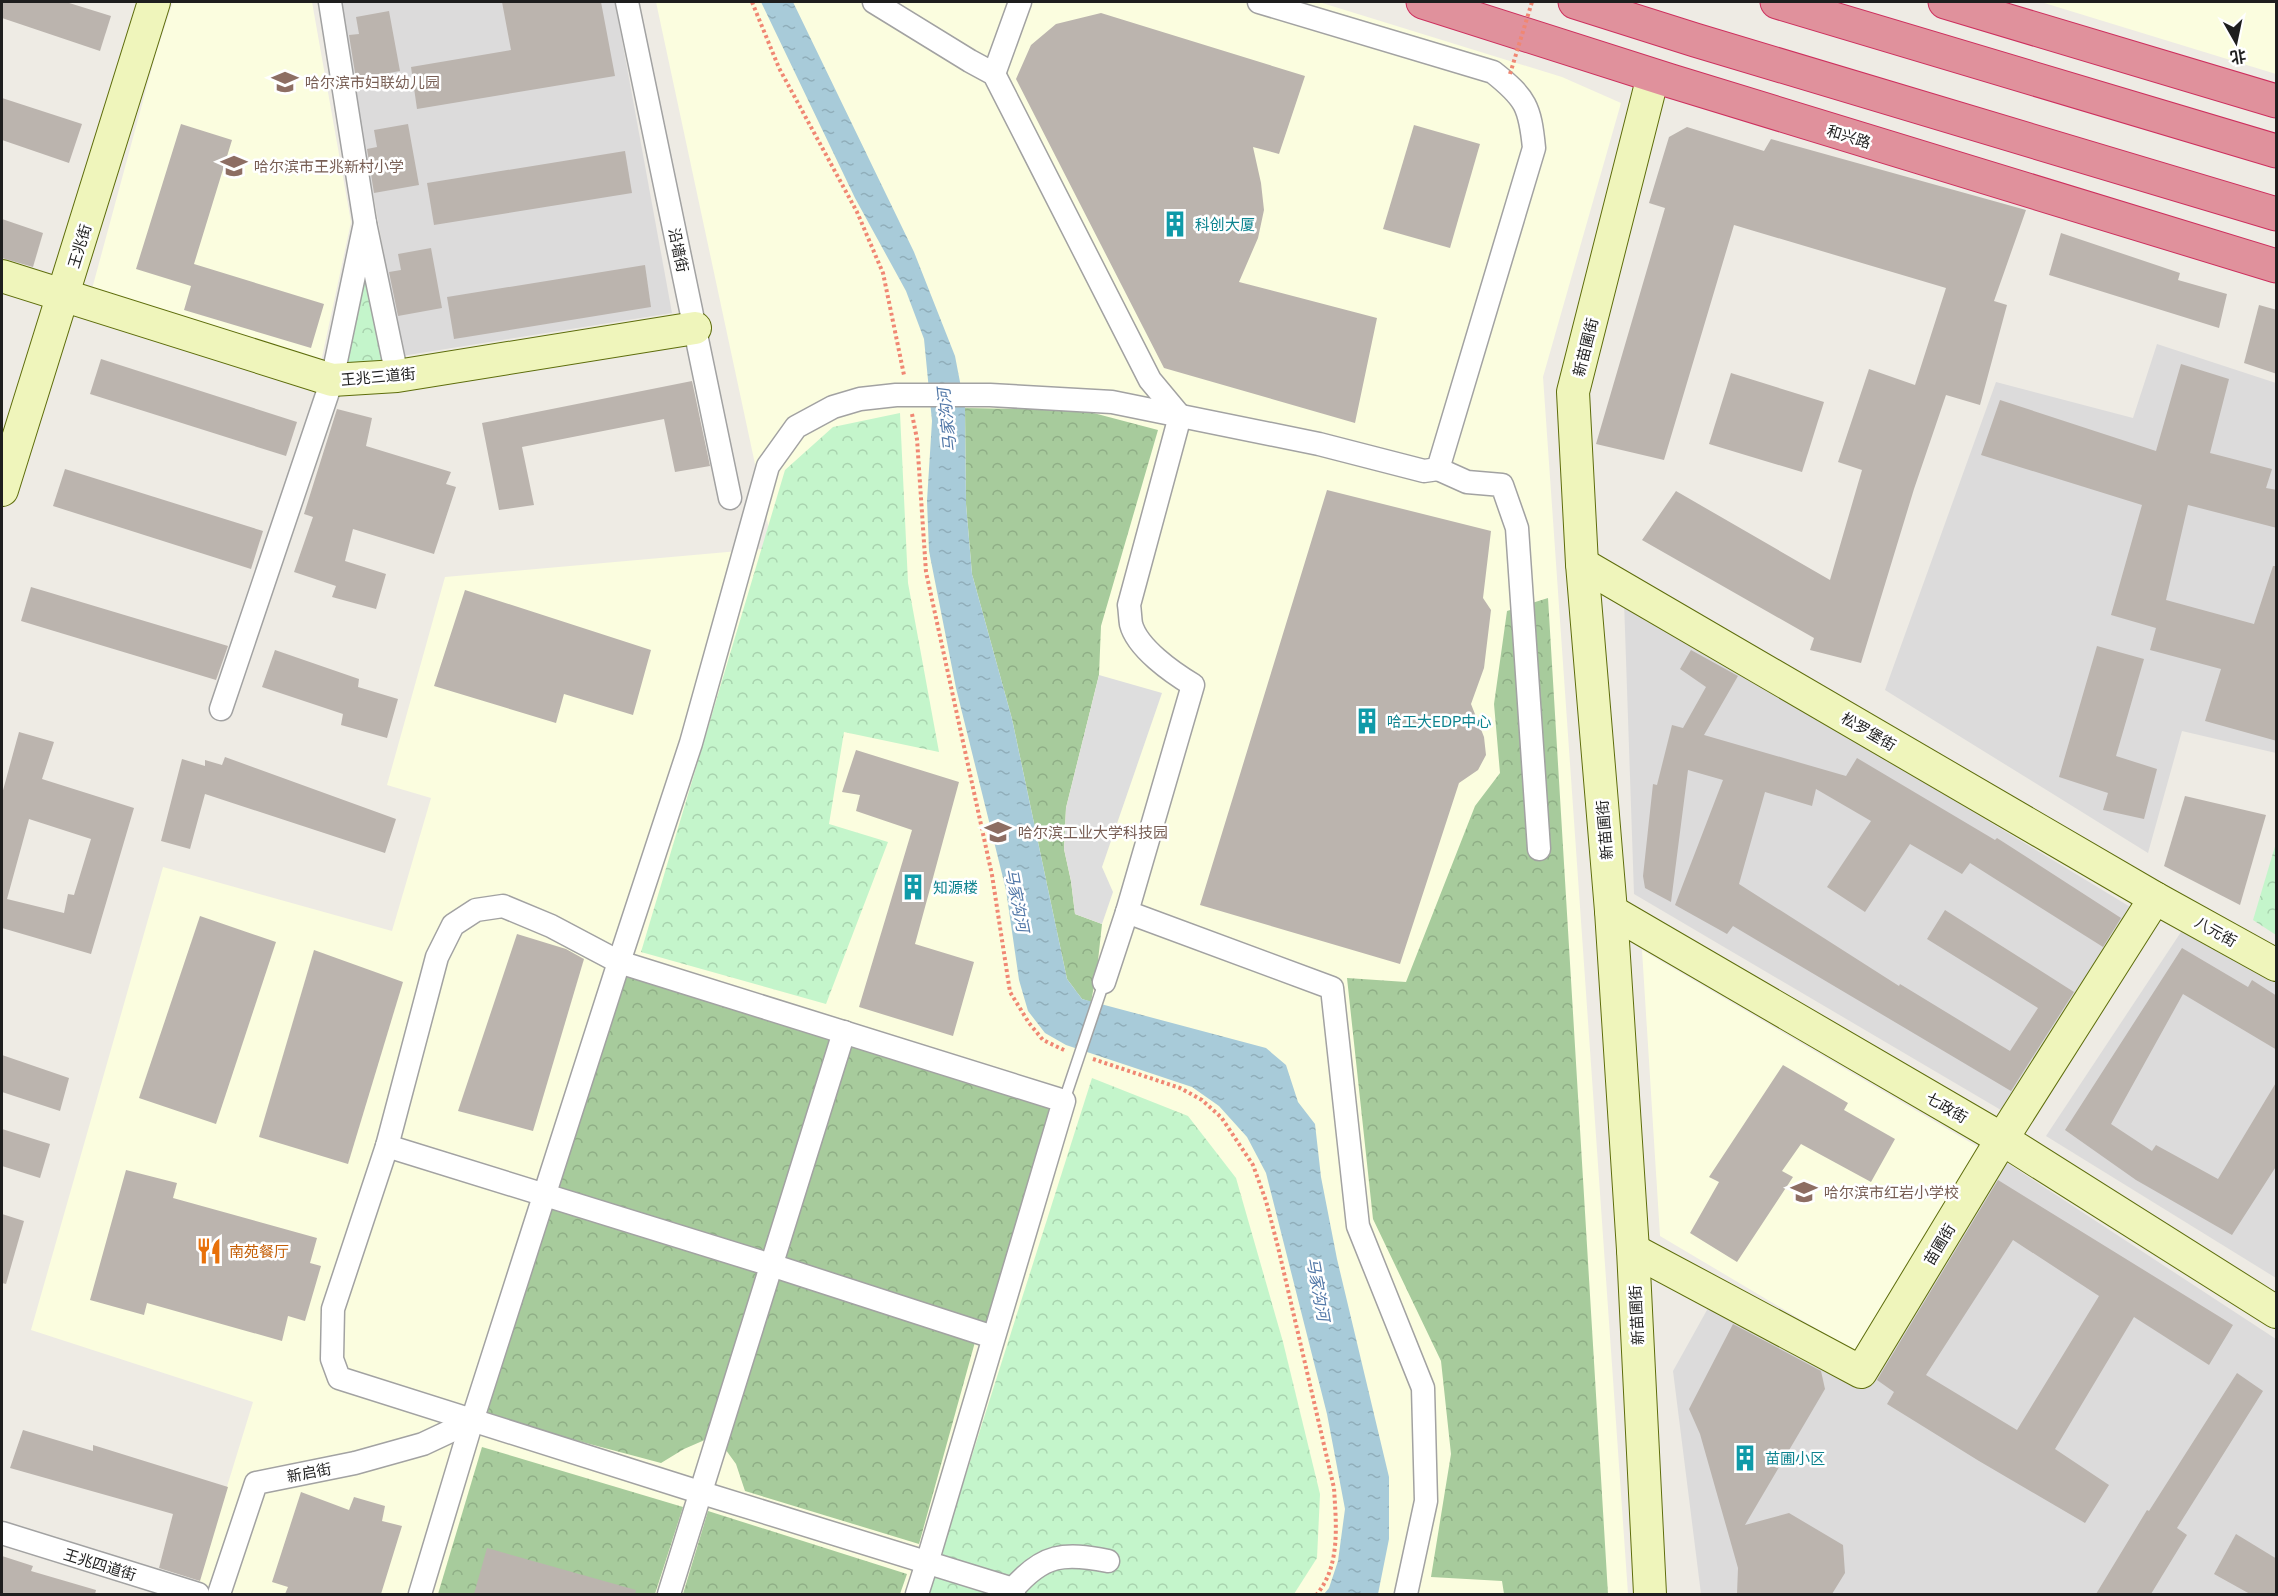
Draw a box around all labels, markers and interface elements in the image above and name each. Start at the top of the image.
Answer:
north arrow [2206,12,2266,72]
text: 北 [2229,47,2248,68]
school or university icon: 哈尔滨市妇联幼儿园 [270,67,300,97]
place label: 哈尔滨市妇联幼儿园 [305,73,440,91]
street label: 和兴路 [1825,121,1873,151]
school or university icon: 哈尔滨市王兆新村小学 [219,151,249,181]
place label: 哈尔滨市王兆新村小学 [254,157,404,175]
building icon: 科创大厦 [1160,209,1190,239]
place label: 科创大厦 [1195,215,1255,233]
street label: 王兆街 [64,222,94,270]
street label: 沿墙街 [666,226,692,274]
street label: 新苗圃街 [1569,316,1601,378]
street label: 王兆三道街 [340,364,416,388]
water label: 马家沟河 [933,384,959,453]
building icon: 哈工大EDP中心 [1352,706,1382,736]
street label: 松罗堡街 [1839,708,1899,754]
place label: 哈工大EDP中心 [1387,712,1491,730]
street label: 新苗圃街 [1592,799,1616,861]
school or university icon: 哈尔滨工业大学科技园 [983,817,1013,847]
place label: 哈尔滨工业大学科技园 [1018,823,1168,841]
water label: 马家沟河 [1003,867,1034,936]
building icon: 知源楼 [898,872,928,902]
place label: 知源楼 [933,878,978,896]
street label: 八元街 [2192,912,2240,950]
street label: 七政街 [1923,1088,1971,1126]
school or university icon: 哈尔滨市红岩小学校 [1789,1177,1819,1207]
place label: 哈尔滨市红岩小学校 [1824,1183,1959,1201]
street label: 苗圃街 [1920,1220,1958,1268]
restaurant icon: 南苑餐厅 [194,1236,224,1266]
place label: 南苑餐厅 [229,1242,289,1260]
water label: 马家沟河 [1304,1256,1334,1325]
street label: 新苗圃街 [1625,1285,1647,1345]
building icon: 苗圃小区 [1730,1443,1760,1473]
place label: 苗圃小区 [1765,1449,1825,1467]
street label: 新启街 [285,1459,333,1485]
street label: 王兆四道街 [61,1544,139,1584]

